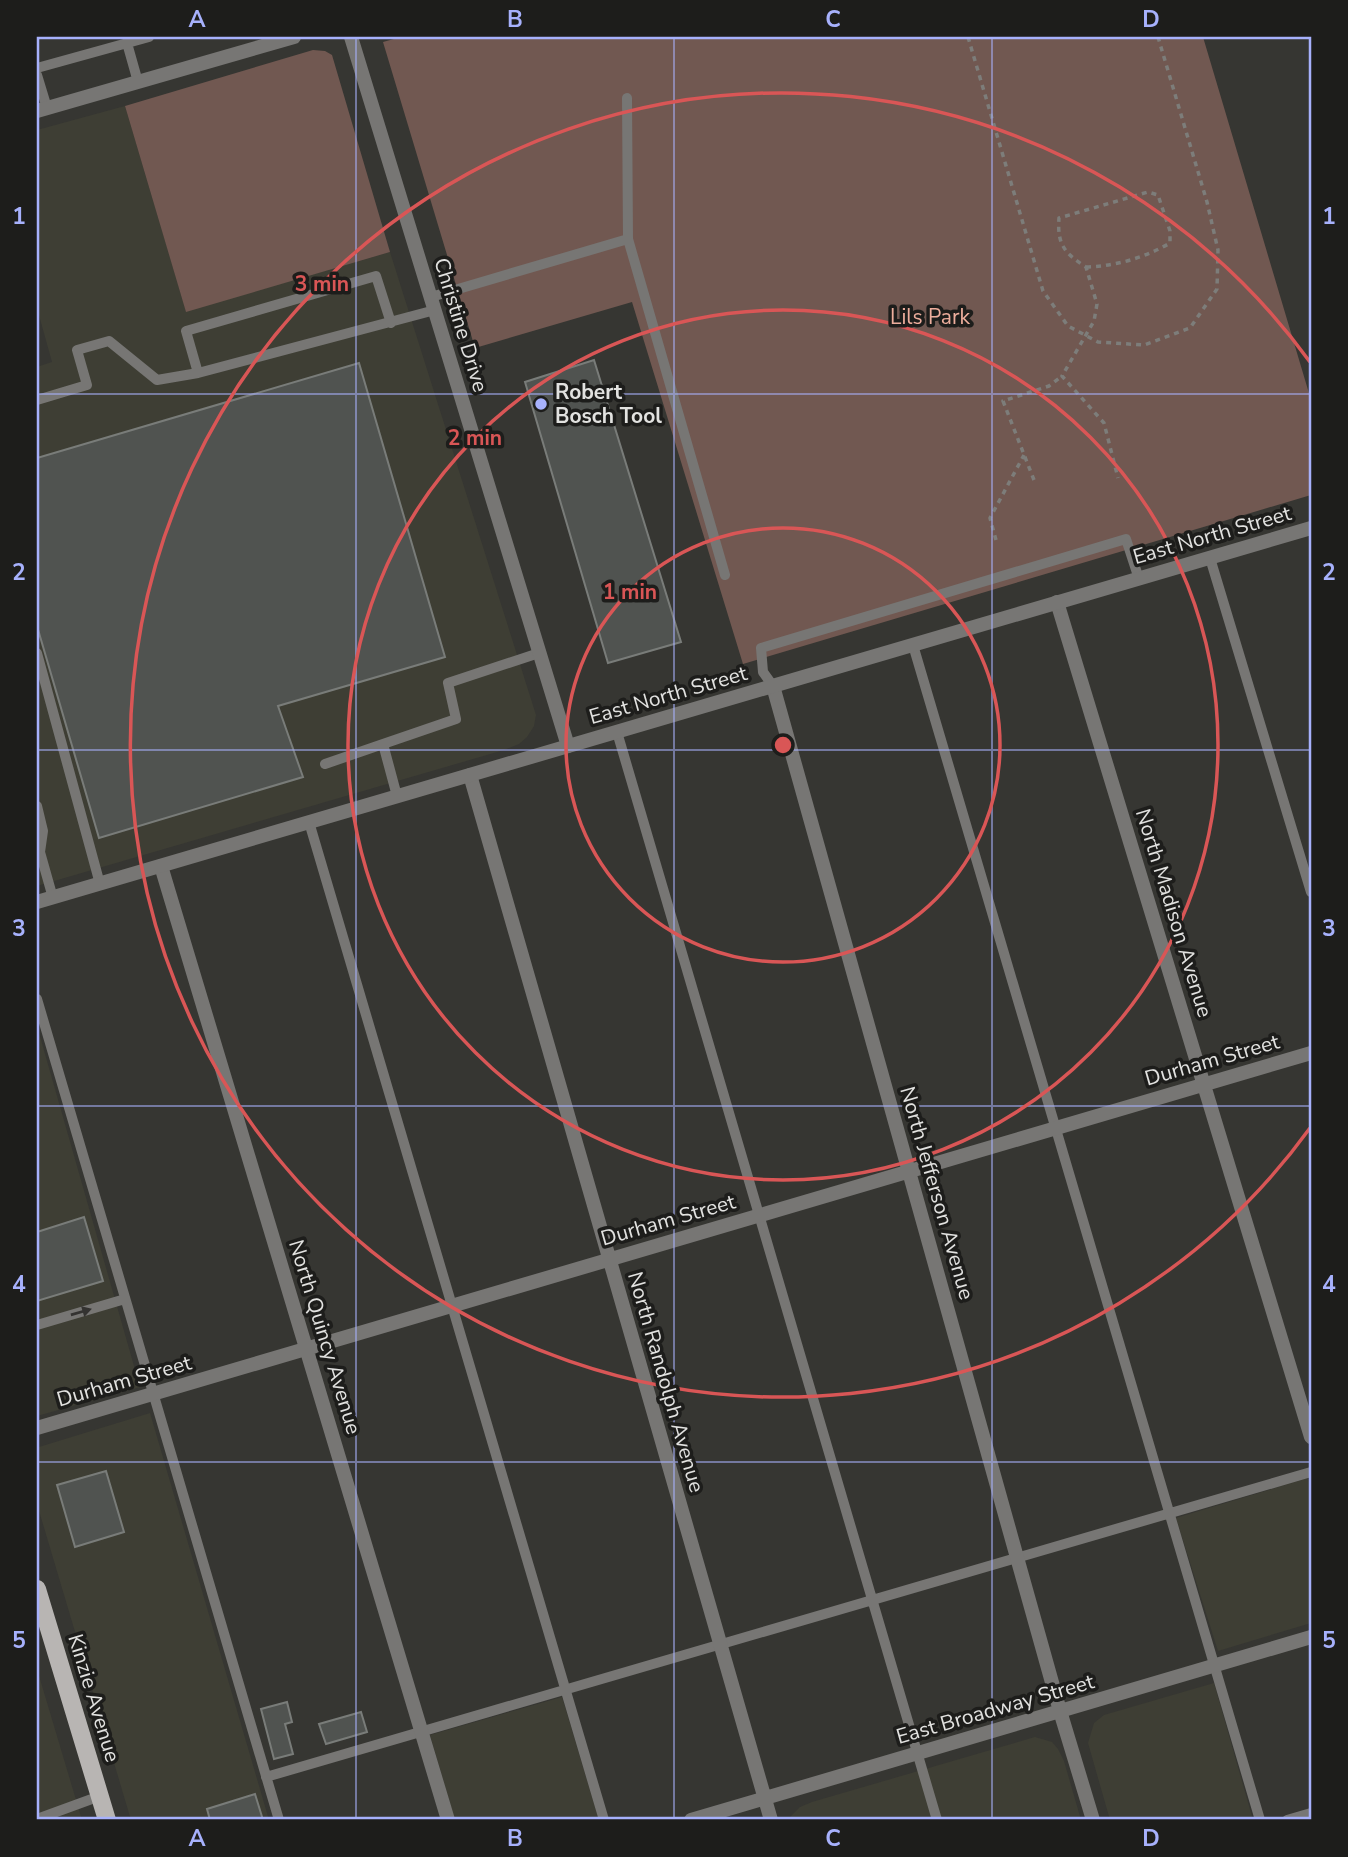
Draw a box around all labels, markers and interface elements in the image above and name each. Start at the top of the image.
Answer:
text: A [188,4,206,35]
text: B [507,4,523,35]
text: C [825,4,841,35]
text: D [1142,4,1160,35]
text: 1 [12,201,26,232]
text: 1 [1322,201,1336,232]
street label: Christine Drive [427,254,495,396]
text: 3 min [295,270,349,298]
park label: Lils Park [890,303,970,331]
place label: Robert Bosch Tool [555,378,662,430]
marker: Robert Bosch Tool [533,396,549,412]
text: 2 min [448,424,502,452]
street label: East North Street [1130,499,1295,571]
text: 2 [12,557,26,588]
text: 2 [1322,557,1336,588]
text: 1 min [603,578,657,606]
street label: East North Street [586,659,751,731]
centre of rings [771,733,795,757]
street label: North Madison Avenue [1129,805,1219,1021]
text: 3 [12,913,26,944]
text: 3 [1322,913,1336,944]
street label: Durham Street [1142,1027,1283,1093]
street label: North Jefferson Avenue [893,1083,981,1303]
street label: Durham Street [598,1187,739,1253]
street label: North Quincy Avenue [282,1236,368,1438]
street label: North Randolph Avenue [621,1268,711,1496]
text: 4 [12,1269,26,1300]
text: 4 [1322,1269,1336,1300]
one-way arrow [71,1307,92,1317]
street label: Durham Street [54,1348,195,1414]
text: 5 [12,1625,26,1656]
text: 5 [1322,1625,1336,1656]
street label: Kinzie Avenue [61,1631,127,1765]
street label: East Broadway Street [893,1667,1098,1751]
text: A [188,1823,206,1854]
text: B [507,1823,523,1854]
text: C [825,1823,841,1854]
text: D [1142,1823,1160,1854]

